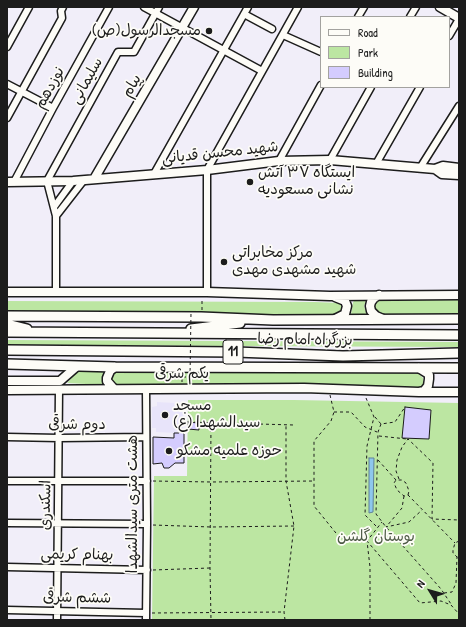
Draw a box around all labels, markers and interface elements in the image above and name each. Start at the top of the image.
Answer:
legend [320,16,450,88]
place label: مسجدالرسول(ص) [92,22,201,40]
text: Road [358,24,378,41]
marker: مسجدالرسول(ص) [204,26,214,36]
text: Park [358,44,378,61]
street label: سلیمانی [67,55,107,107]
street label: نوزدهم [31,64,69,112]
text: Building [358,64,393,81]
street label: پیام [118,71,146,101]
street label: شهید محسن قدیانی [161,138,279,168]
place label: ایستگاه ۳۷ آتش نشانی مسعودیه [258,164,355,199]
marker: ایستگاه ۳۷ آتش نشانی مسعودیه [245,177,255,187]
place label: مرکز مخابراتی شهید مشهدی مهدی [232,244,356,279]
marker: مرکز مخابراتی شهید مشهدی مهدی [219,257,229,267]
street label: بزرگراه امام رضا [257,330,353,350]
road number: 11 [223,340,243,364]
street label: یکم شرقی [155,365,209,383]
place label: مسجد سیدالشهدا (ع) [173,397,260,432]
marker: مسجد سیدالشهدا (ع) [160,410,170,420]
street label: دوم شرقی [48,416,106,434]
street label: هشت متری سیدالشهدا [124,435,142,573]
place label: حوزه علمیه مشکو [177,442,282,460]
marker: حوزه علمیه مشکو [164,446,174,456]
street label: اسکندری [37,480,55,530]
park label: بوستان گلشن [337,528,415,546]
street label: بهنام کریمی [40,545,114,565]
north arrow [410,571,450,611]
text: N [413,577,428,590]
street label: ششم شرقی [43,588,111,608]

